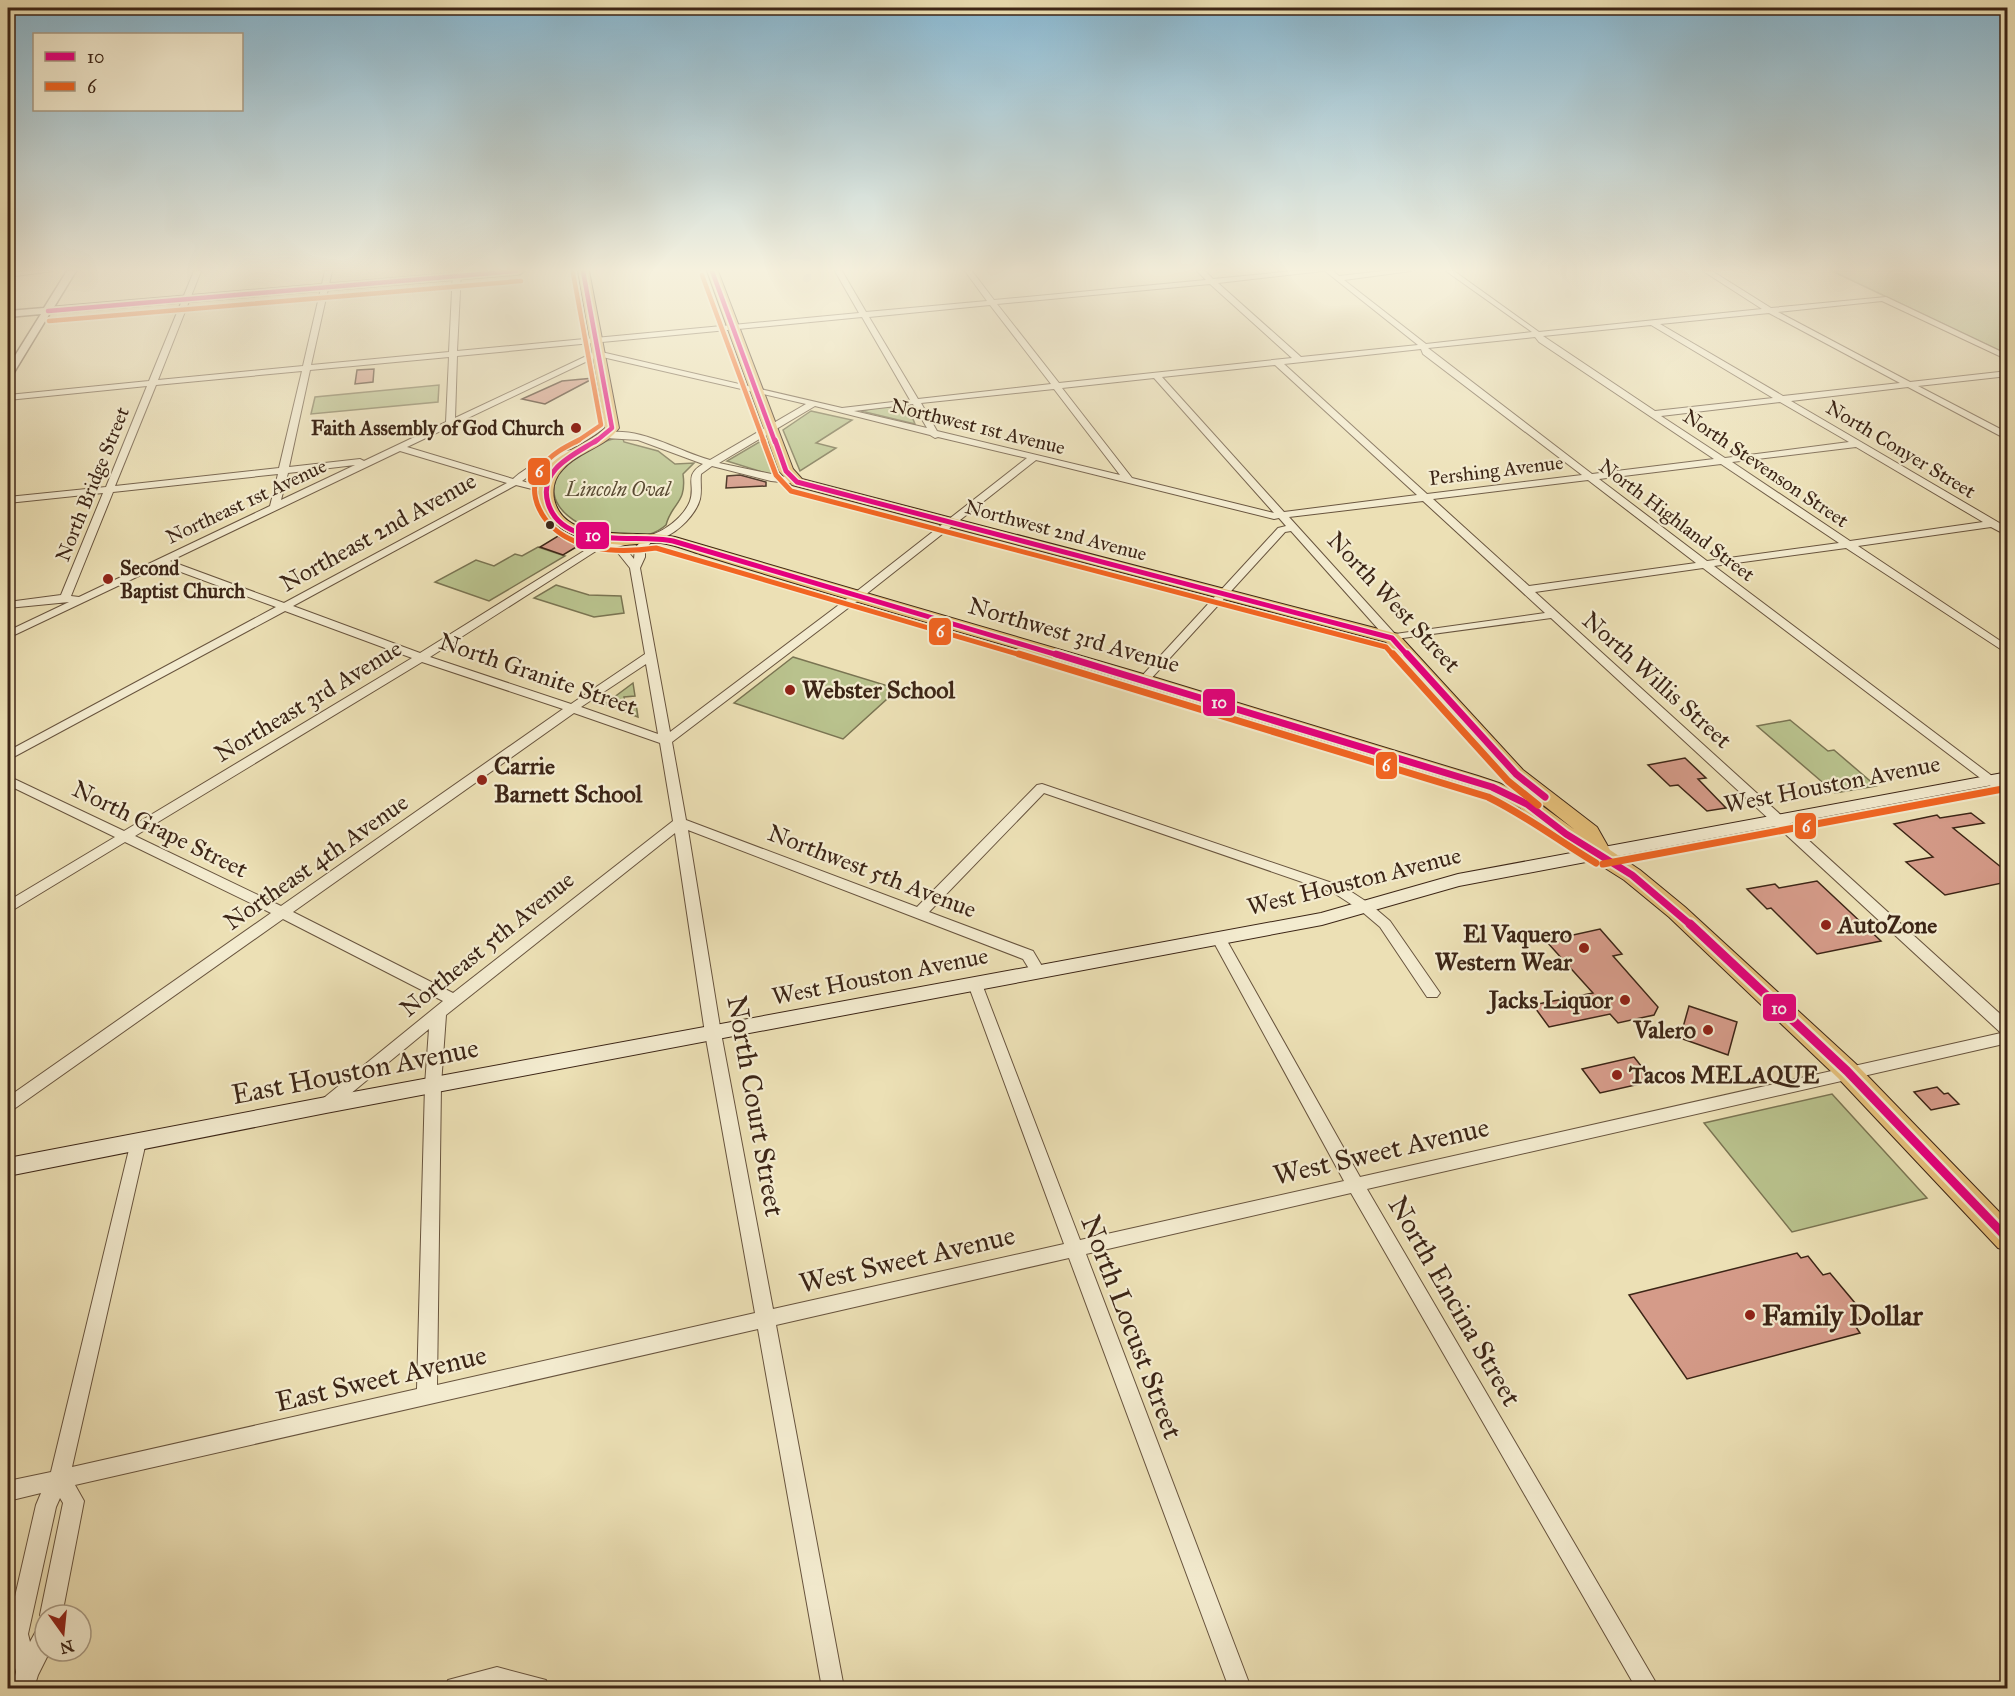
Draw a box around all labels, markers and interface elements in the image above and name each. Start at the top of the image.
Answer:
legend [33,33,243,111]
text: 10 [87,46,105,68]
text: 6 [87,76,97,98]
street label: Northwest 1st Avenue [888,393,1068,459]
street label: North Conyer Street [1822,395,1980,503]
street label: North Bridge Street [50,403,135,565]
street label: North Stevenson Street [1679,404,1853,532]
place label: Faith Assembly of God Church [311,416,565,441]
marker: Faith Assembly of God Church [569,421,583,435]
street label: Pershing Avenue [1427,450,1565,491]
street label: Northeast 1st Avenue [162,453,330,549]
street label: North Highland Street [1594,454,1760,587]
line badge: 6 [527,457,551,486]
text: 6 [535,462,544,481]
street label: Northeast 2nd Avenue [275,466,481,598]
park label: Lincoln Oval [565,477,672,501]
street label: Northwest 2nd Avenue [962,494,1150,566]
unlabelled marker [544,519,556,531]
line badge: 10 [575,521,610,550]
street label: North West Street [1321,525,1467,679]
text: 10 [585,526,601,545]
place label: Second Baptist Church [120,556,246,604]
marker: Second Baptist Church [101,572,115,586]
street label: Northwest 3rd Avenue [965,590,1183,680]
street label: North Willis Street [1576,605,1738,755]
line badge: 6 [928,617,952,646]
text: 6 [936,622,945,641]
street label: North Granite Street [435,626,641,722]
street label: Northeast 3rd Avenue [209,633,407,769]
place label: Webster School [802,675,955,705]
marker: Webster School [783,683,797,697]
line badge: 10 [1202,688,1236,717]
text: 10 [1211,693,1227,712]
street label: West Houston Avenue [1721,748,1943,820]
place label: Carrie Barnett School [494,751,643,809]
line badge: 6 [1375,751,1398,780]
text: 6 [1382,756,1391,775]
marker: Carrie Barnett School [475,773,489,787]
street label: North Grape Street [67,774,253,885]
street label: Northeast 4th Avenue [218,787,414,937]
line badge: 6 [1794,812,1817,840]
street label: Northwest 5th Avenue [764,817,980,925]
text: 6 [1802,817,1811,836]
street label: West Houston Avenue [1244,840,1464,922]
street label: Northeast 5th Avenue [394,864,580,1024]
place label: AutoZone [1836,910,1937,940]
marker: AutoZone [1819,918,1833,932]
place label: El Vaquero Western Wear [1435,919,1573,977]
street label: West Houston Avenue [769,940,991,1012]
marker: El Vaquero Western Wear [1577,941,1591,955]
place label: Jacks Liquor [1486,985,1614,1015]
street label: North Court Street [719,993,793,1219]
marker: Jacks Liquor [1618,993,1632,1007]
line badge: 10 [1762,993,1797,1022]
text: 10 [1771,999,1787,1018]
place label: Valero [1632,1015,1696,1045]
marker: Valero [1701,1023,1715,1037]
street label: East Houston Avenue [229,1030,481,1112]
place label: Tacos MELAQUE [1628,1060,1819,1090]
marker: Tacos MELAQUE [1610,1068,1624,1082]
street label: West Sweet Avenue [1270,1109,1492,1193]
street label: North Encina Street [1381,1190,1529,1412]
street label: North Locust Street [1073,1210,1191,1444]
street label: West Sweet Avenue [796,1217,1018,1301]
place label: Family Dollar [1762,1298,1923,1333]
marker: Family Dollar [1743,1308,1757,1322]
street label: East Sweet Avenue [272,1337,490,1419]
north arrow [33,1603,93,1663]
text: N [57,1636,76,1658]

